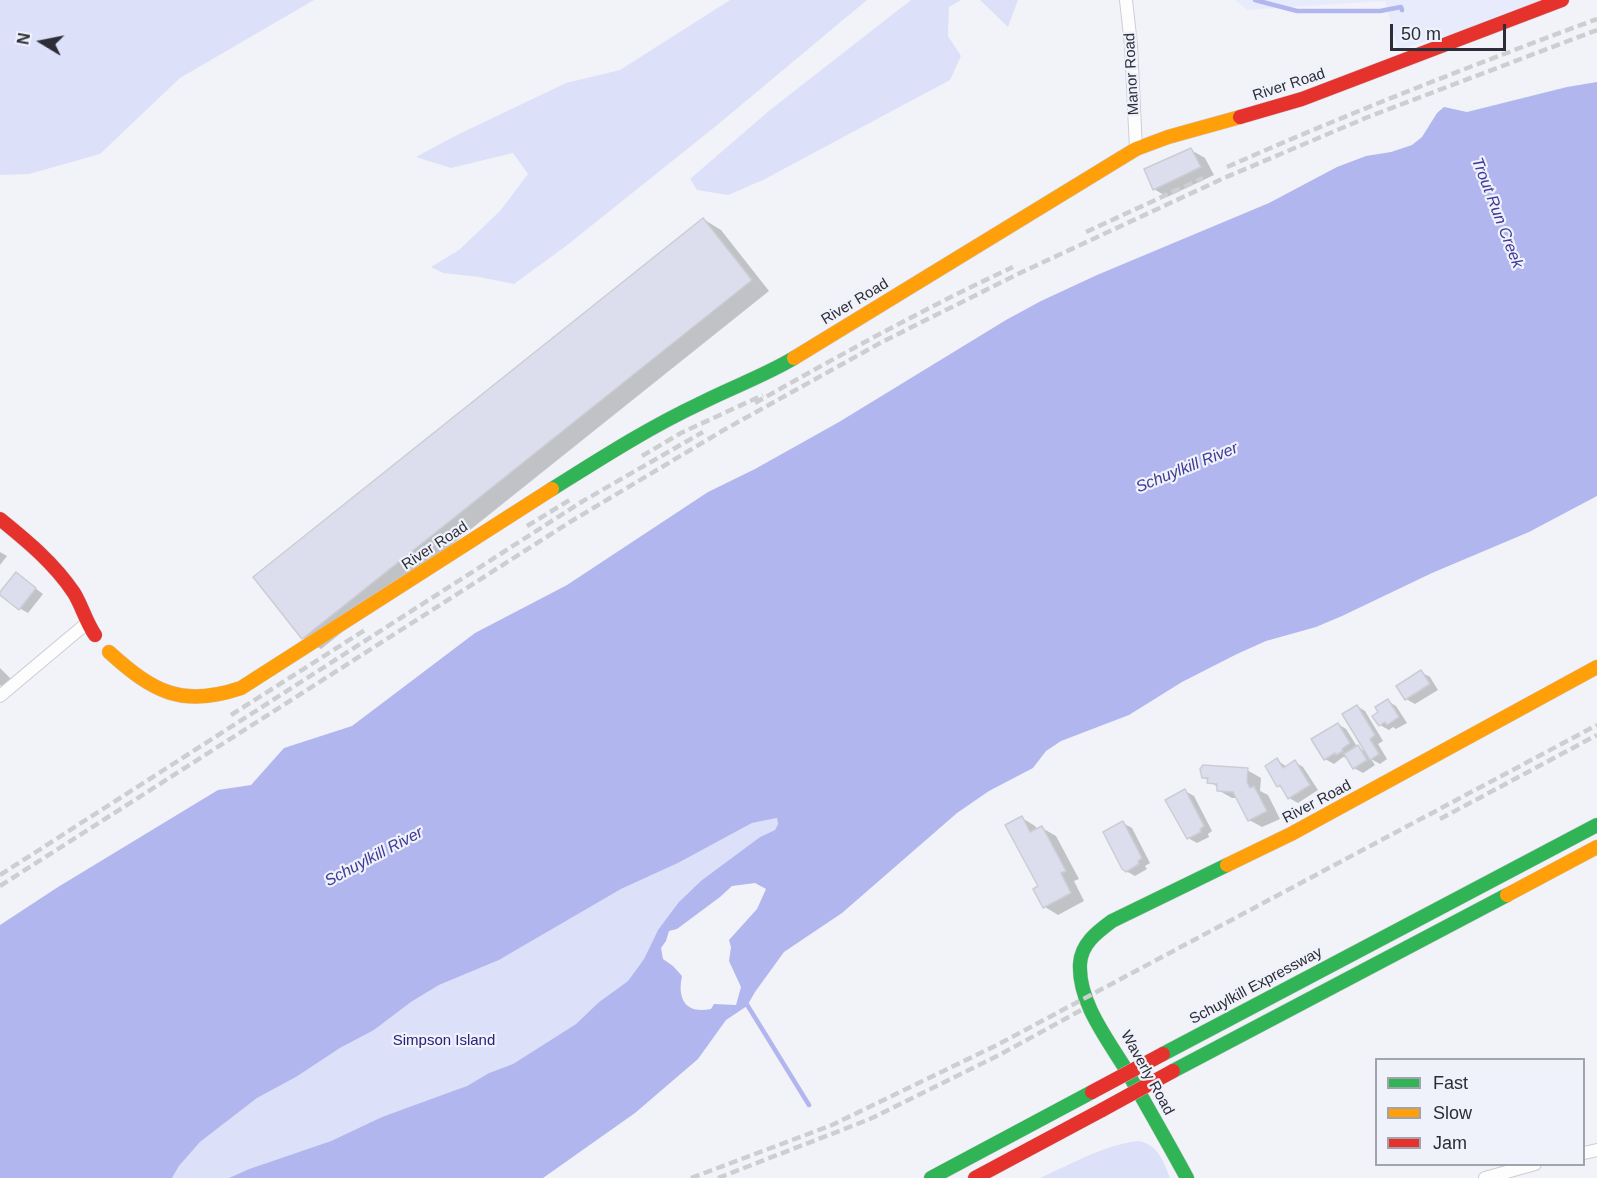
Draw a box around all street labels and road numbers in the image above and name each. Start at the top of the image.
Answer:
street label: Manor Road [1121,32,1143,116]
street label: River Road [1251,65,1327,105]
street label: River Road [818,275,892,329]
street label: River Road [399,518,471,574]
street label: River Road [1280,776,1354,828]
street label: Schuylkill Expressway [1187,943,1325,1029]
street label: Waverly Road [1116,1028,1178,1118]

